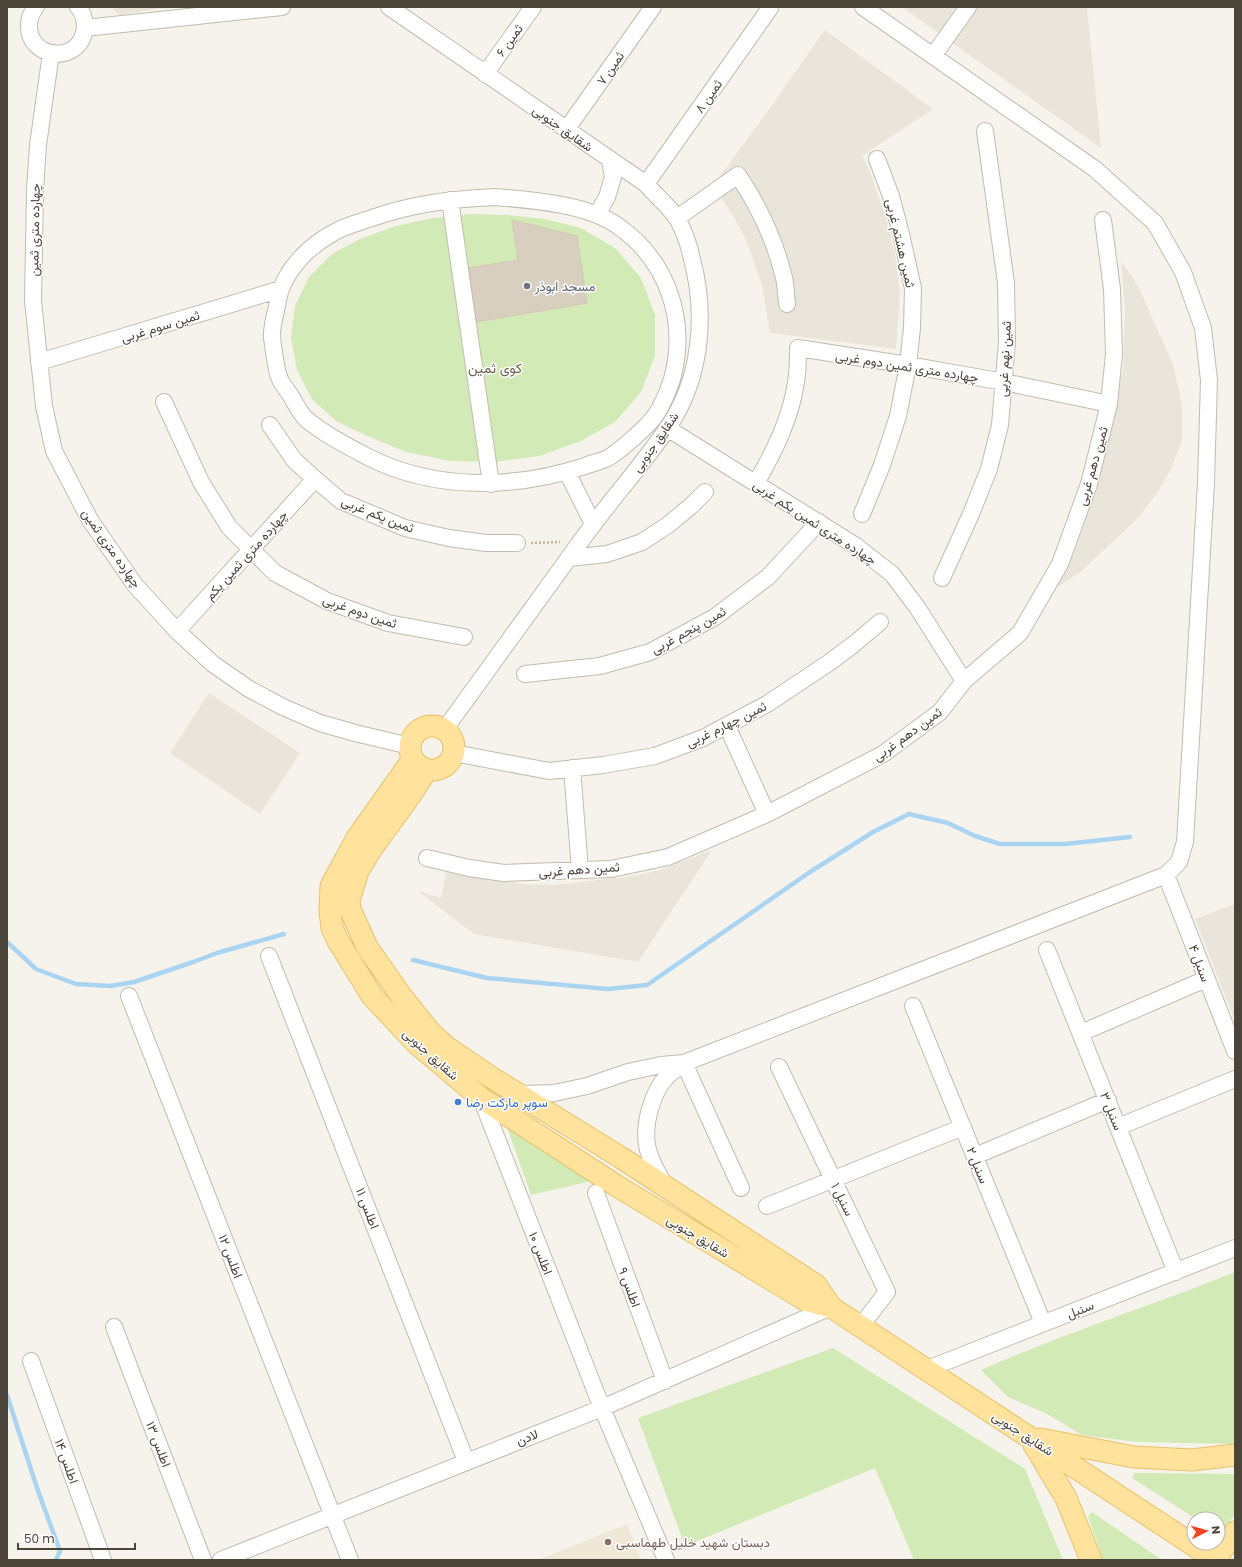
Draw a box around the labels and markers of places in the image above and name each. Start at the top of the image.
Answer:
place label: مسجد ابوذر [534,277,596,296]
marker: مسجد ابوذر [522,281,532,291]
place label: سوپر مارکت رضا [466,1093,548,1112]
marker: سوپر مارکت رضا [453,1097,463,1107]
place label: دبستان شهید خلیل طهماسبی [616,1533,770,1552]
marker: دبستان شهید خلیل طهماسبی [603,1537,613,1547]

